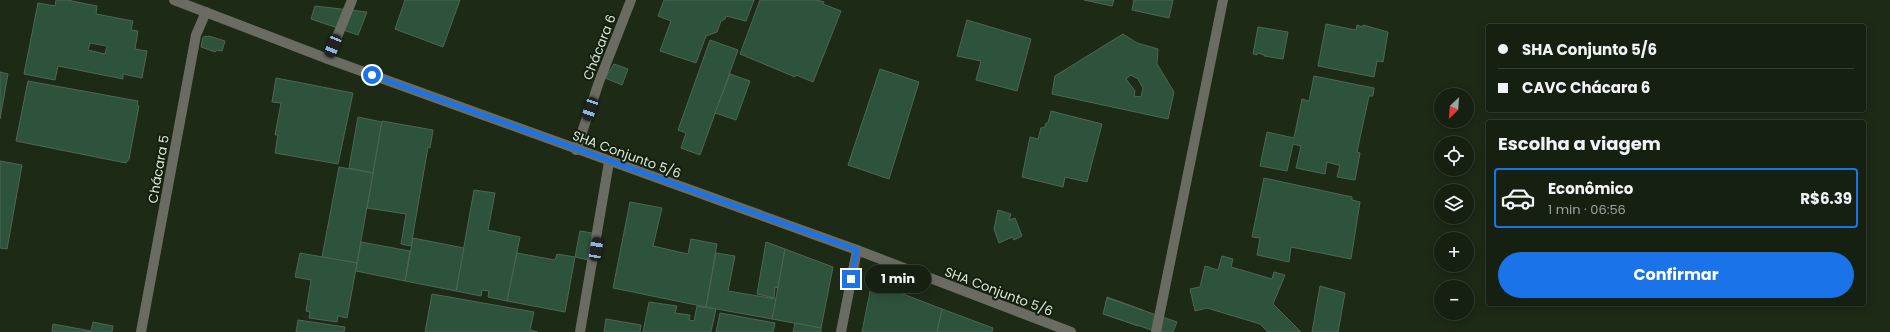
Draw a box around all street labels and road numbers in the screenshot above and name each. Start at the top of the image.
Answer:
street label: Chácara 6 [578,11,621,83]
street label: SHA Conjunto 5/6 [570,126,684,183]
street label: Chácara 5 [143,133,174,205]
street label: SHA Conjunto 5/6 [942,262,1056,321]

